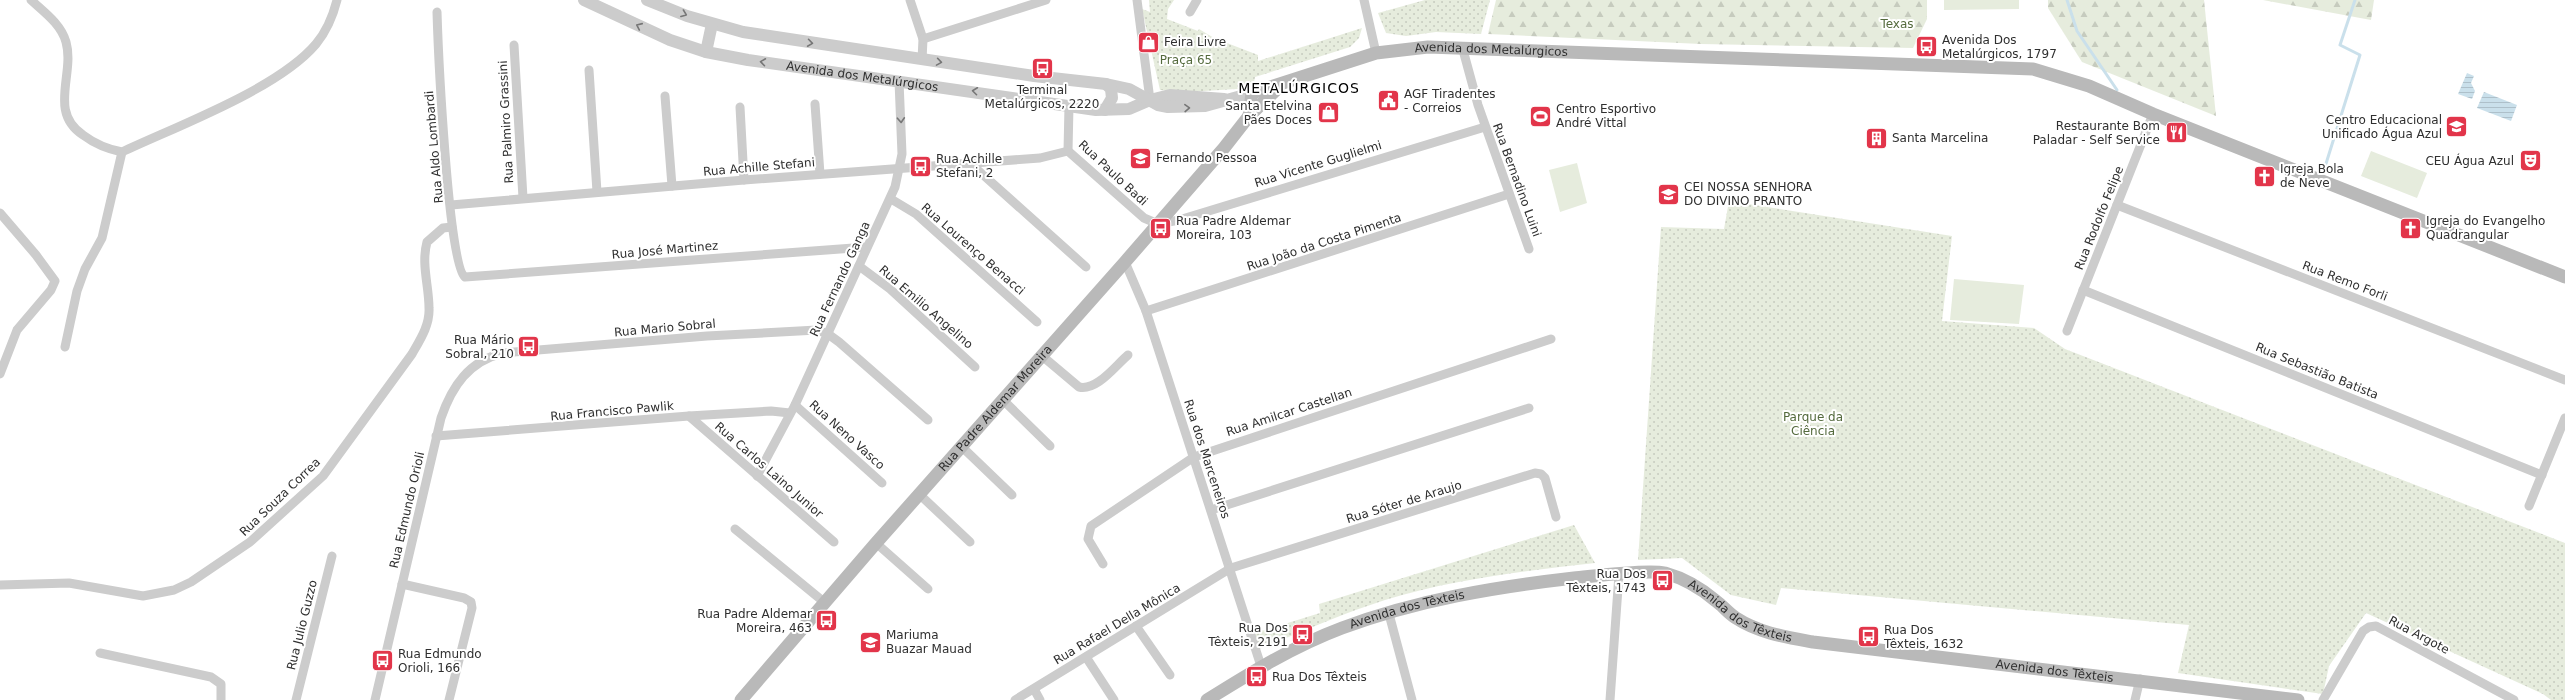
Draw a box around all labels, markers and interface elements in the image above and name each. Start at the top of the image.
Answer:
one-way arrow [680,10,687,18]
park label: Texas [1879,17,1914,31]
one-way arrow [635,23,643,31]
shop icon: Feira Livre [1135,29,1161,55]
place label: Avenida Dos Metalúrgicos, 1797 [1942,33,2057,61]
bus stop icon: Avenida Dos Metalúrgicos, 1797 [1913,34,1939,60]
place label: Feira Livre [1164,35,1226,49]
one-way arrow [807,38,813,47]
street label: Avenida dos Metalúrgicos [1414,40,1568,59]
park label: Praça 65 [1160,53,1212,67]
bus stop icon: Terminal Metalúrgicos, 2220 [1029,56,1055,82]
one-way arrow [936,57,942,66]
one-way arrow [760,58,766,67]
street label: Avenida dos Metalúrgicos [785,59,939,94]
street label: Rua Palmiro Grassini [496,60,516,184]
district label: METALÚRGICOS [1238,79,1360,96]
place label: Terminal Metalúrgicos, 2220 [985,83,1099,111]
one-way arrow [972,87,978,96]
place label: AGF Tiradentes - Correios [1404,87,1496,115]
public building icon: AGF Tiradentes - Correios [1376,88,1402,114]
street label: Rua Aldo Lombardi [422,90,446,204]
place label: Santa Etelvina Pães Doces [1225,99,1312,127]
shop icon: Santa Etelvina Pães Doces [1315,100,1341,126]
place label: Centro Esportivo André Vittal [1556,102,1656,130]
one-way arrow [1184,103,1190,112]
sports icon: Centro Esportivo André Vittal [1528,103,1554,129]
place label: Centro Educacional Unificado Água Azul [2322,113,2442,141]
school or university icon: Centro Educacional Unificado Água Azul [2444,114,2470,140]
one-way arrow [896,117,905,123]
place label: Restaurante Bom Paladar - Self Service [2033,119,2160,147]
restaurant icon: Restaurante Bom Paladar - Self Service [2163,120,2189,146]
street label: Rua Bernadino Luini [1490,121,1544,239]
building icon: Santa Marcelina [1863,125,1889,151]
place label: Santa Marcelina [1892,131,1988,145]
street label: Rua Paulo Badi [1076,137,1150,209]
street label: Rua Vicente Guglielmi [1253,138,1383,190]
school or university icon: Fernando Pessoa [1127,145,1153,171]
theatre icon: CEU Água Azul [2517,148,2543,174]
place label: Fernando Pessoa [1156,151,1257,165]
place label: Rua Achille Stefani, 2 [936,152,1002,180]
bus stop icon: Rua Achille Stefani, 2 [908,153,934,179]
place label: CEU Água Azul [2425,153,2514,168]
street label: Rua Achille Stefani [703,155,815,179]
place label: Igreja Bola de Neve [2280,162,2344,190]
church icon: Igreja Bola de Neve [2252,163,2278,189]
street label: Rua Rodolfo Felipe [2072,164,2126,272]
place label: CEI NOSSA SENHORA DO DIVINO PRANTO [1684,180,1813,208]
school or university icon: CEI NOSSA SENHORA DO DIVINO PRANTO [1656,181,1682,207]
street label: Rua Lourenço Benacci [918,200,1028,298]
street label: Rua João da Costa Pimenta [1245,210,1403,274]
place label: Rua Padre Aldemar Moreira, 103 [1176,214,1291,242]
place label: Igreja do Evangelho Quadrangular [2426,214,2545,242]
bus stop icon: Rua Padre Aldemar Moreira, 103 [1147,215,1173,241]
church icon: Igreja do Evangelho Quadrangular [2398,215,2424,241]
street label: Rua Fernando Ganga [807,219,873,339]
street label: Rua José Martinez [611,238,719,262]
street label: Rua Remo Forli [2300,258,2390,304]
street label: Rua Emilio Angelino [876,263,976,351]
street label: Rua Mario Sobral [614,317,716,339]
place label: Rua Mário Sobral, 210 [445,333,514,361]
bus stop icon: Rua Mário Sobral, 210 [516,334,542,360]
street label: Rua Sebastião Batista [2254,340,2380,402]
street label: Rua Padre Aldemar Moreira [936,342,1055,474]
street label: Rua Amilcar Castellan [1224,385,1354,439]
street label: Rua Neno Vasco [806,398,888,472]
street label: Rua dos Marceneiros [1181,398,1233,520]
street label: Rua Francisco Pawlik [550,399,674,423]
park label: Parque da Ciência [1783,410,1843,438]
street label: Rua Carlos Laino Junior [712,419,826,521]
street label: Rua Edmundo Orioli [387,450,427,570]
street label: Rua Souza Correa [237,455,323,539]
street label: Rua Sóter de Araujo [1345,478,1463,526]
place label: Rua Dos Têxteis, 1743 [1565,567,1646,595]
bus stop icon: Rua Dos Têxteis, 1743 [1649,568,1675,594]
street label: Avenida dos Têxteis [1686,577,1793,645]
street label: Rua Julio Guzzo [284,578,320,672]
street label: Rua Rafael Della Mônica [1051,581,1183,667]
street label: Avenida dos Têxteis [1348,587,1466,632]
place label: Rua Padre Aldemar Moreira, 463 [697,607,812,635]
bus stop icon: Rua Padre Aldemar Moreira, 463 [814,608,840,634]
street label: Rua Argote [2386,613,2452,657]
place label: Rua Dos Têxteis, 2191 [1207,621,1288,649]
bus stop icon: Rua Dos Têxteis, 2191 [1290,622,1316,648]
place label: Rua Dos Têxteis, 1632 [1883,623,1964,651]
bus stop icon: Rua Dos Têxteis, 1632 [1856,624,1882,650]
place label: Mariuma Buazar Mauad [886,628,972,656]
school or university icon: Mariuma Buazar Mauad [858,629,884,655]
place label: Rua Edmundo Orioli, 166 [398,647,482,675]
bus stop icon: Rua Edmundo Orioli, 166 [369,648,395,674]
street label: Avenida dos Têxteis [1995,657,2114,685]
bus stop icon: Rua Dos Têxteis [1244,664,1270,690]
place label: Rua Dos Têxteis [1272,670,1367,684]

